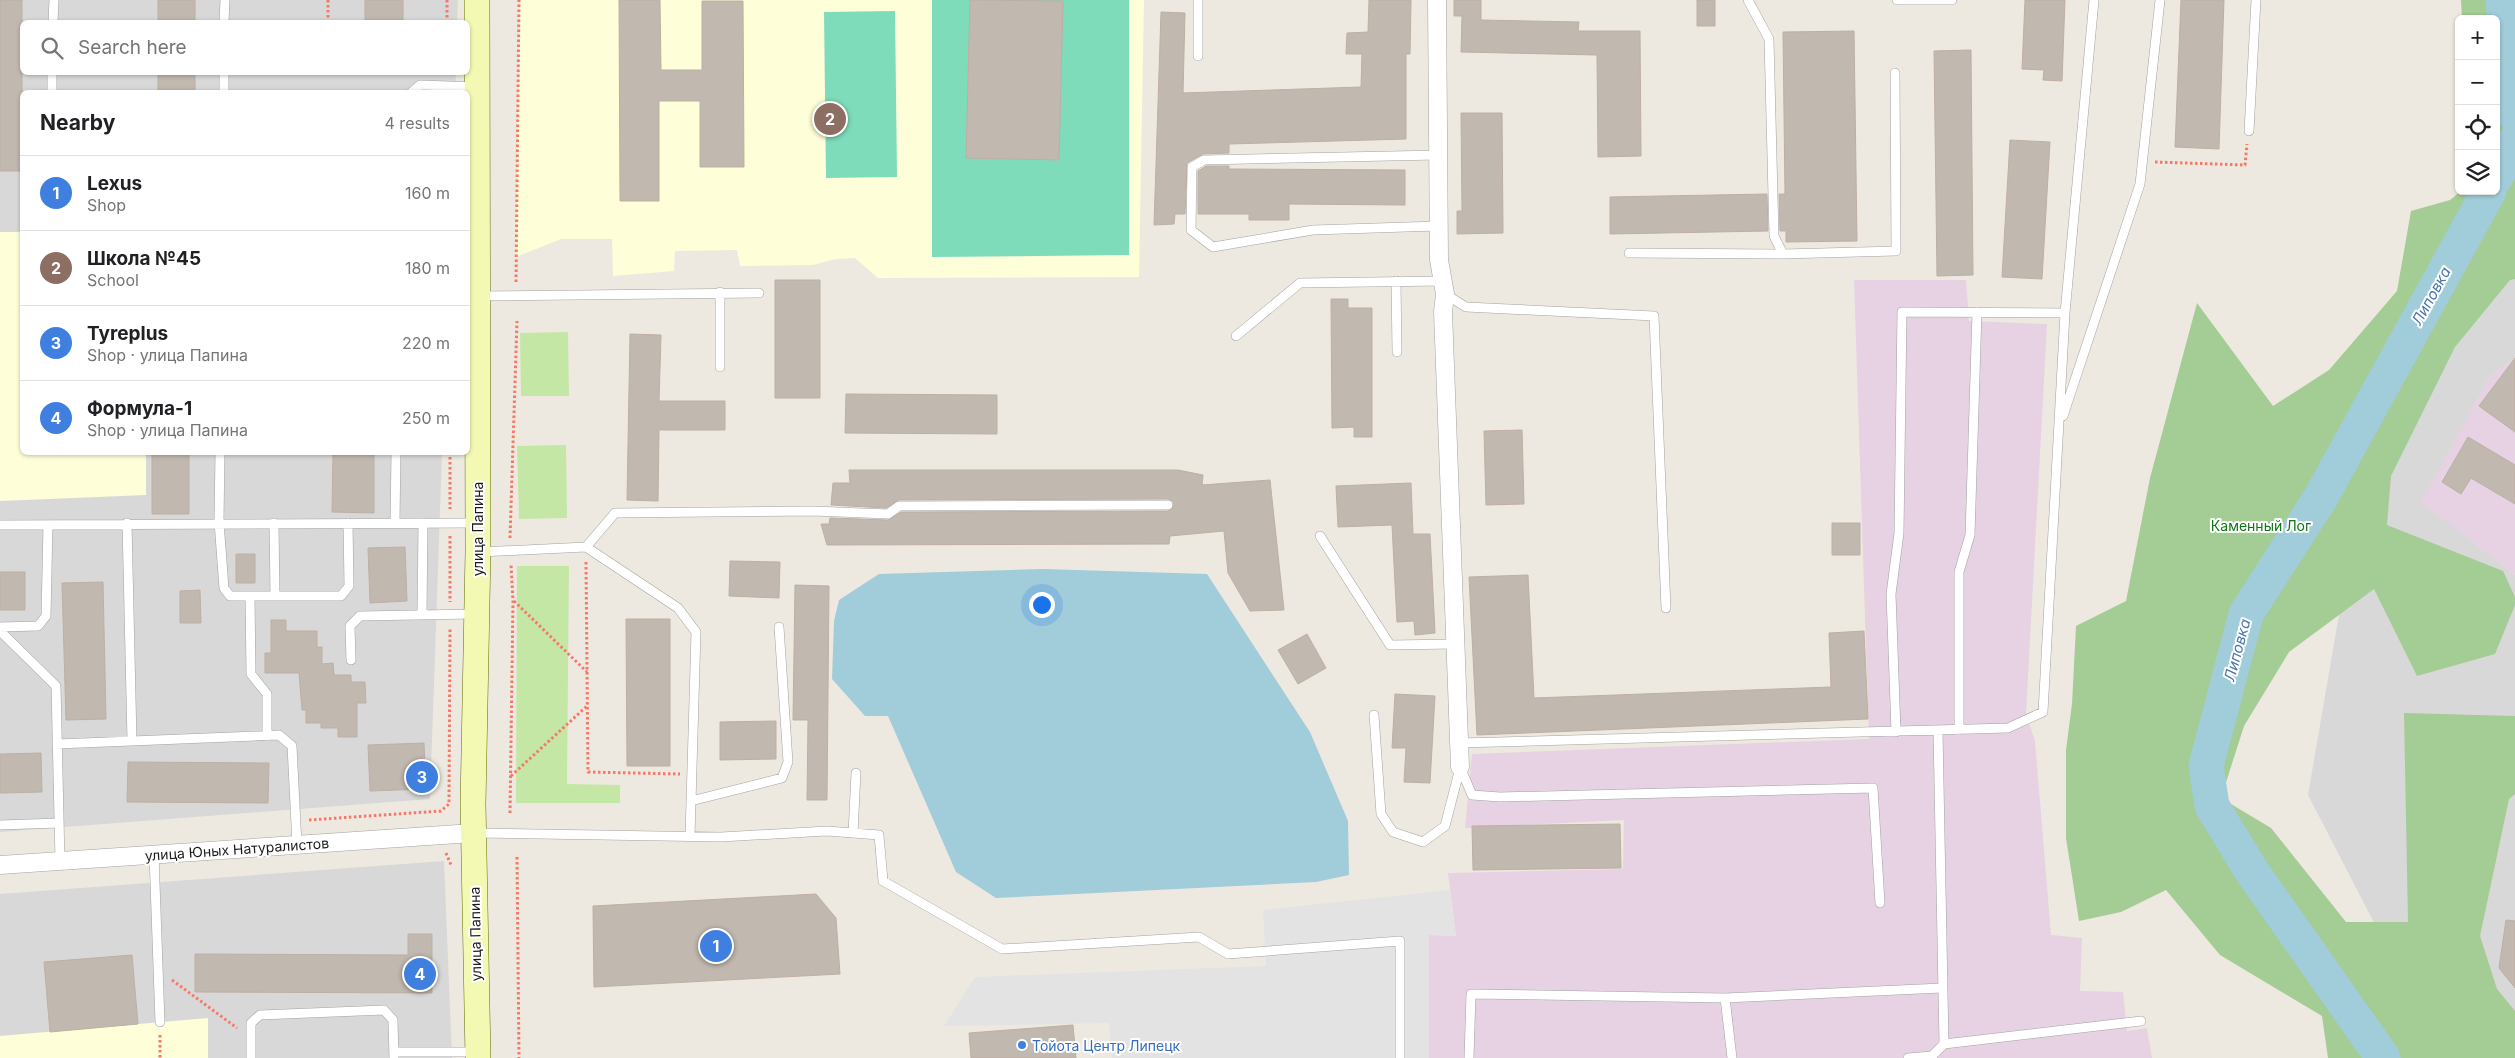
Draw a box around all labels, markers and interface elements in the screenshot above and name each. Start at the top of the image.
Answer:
map controls [2455,15,2500,195]
button: + [2455,15,2500,60]
search box [20,20,470,75]
icon: search [38,34,66,62]
text: Search here [78,36,187,59]
button: − [2455,60,2500,105]
pin: 2 [814,100,846,138]
button: locate [2455,105,2500,150]
text: Nearby [40,110,115,135]
text: 4 results [385,113,450,133]
button: layers [2455,150,2500,195]
text: Lexus [87,172,142,195]
text: 1 [53,183,59,203]
text: 160 m [405,183,450,203]
text: Shop [87,195,126,215]
text: Школа №45 [87,247,201,270]
text: 2 [51,258,61,278]
text: 180 m [405,258,450,278]
water label: Липовка [2407,264,2455,328]
text: School [87,270,139,290]
text: Tyreplus [87,322,168,345]
text: 3 [51,333,61,353]
text: 220 m [402,333,450,353]
text: Shop · улица Папина [87,345,248,365]
text: Формула-1 [87,397,192,420]
text: 4 [51,408,61,428]
text: 250 m [402,408,450,428]
text: Shop · улица Папина [87,420,248,440]
street label: улица Папина [469,482,486,576]
park label: Каменный Лог [2211,517,2311,534]
your location [1029,592,1055,618]
water label: Липовка [2220,617,2254,683]
pin: 3 [406,758,438,796]
street label: улица Юных Натуралистов [144,834,330,864]
street label: улица Папина [466,887,484,981]
pin: 1 [700,927,732,965]
pin: 4 [404,955,436,993]
place label: Тойота Центр Липецк [1032,1037,1181,1054]
marker: Тойота Центр Липецк [1016,1039,1028,1051]

